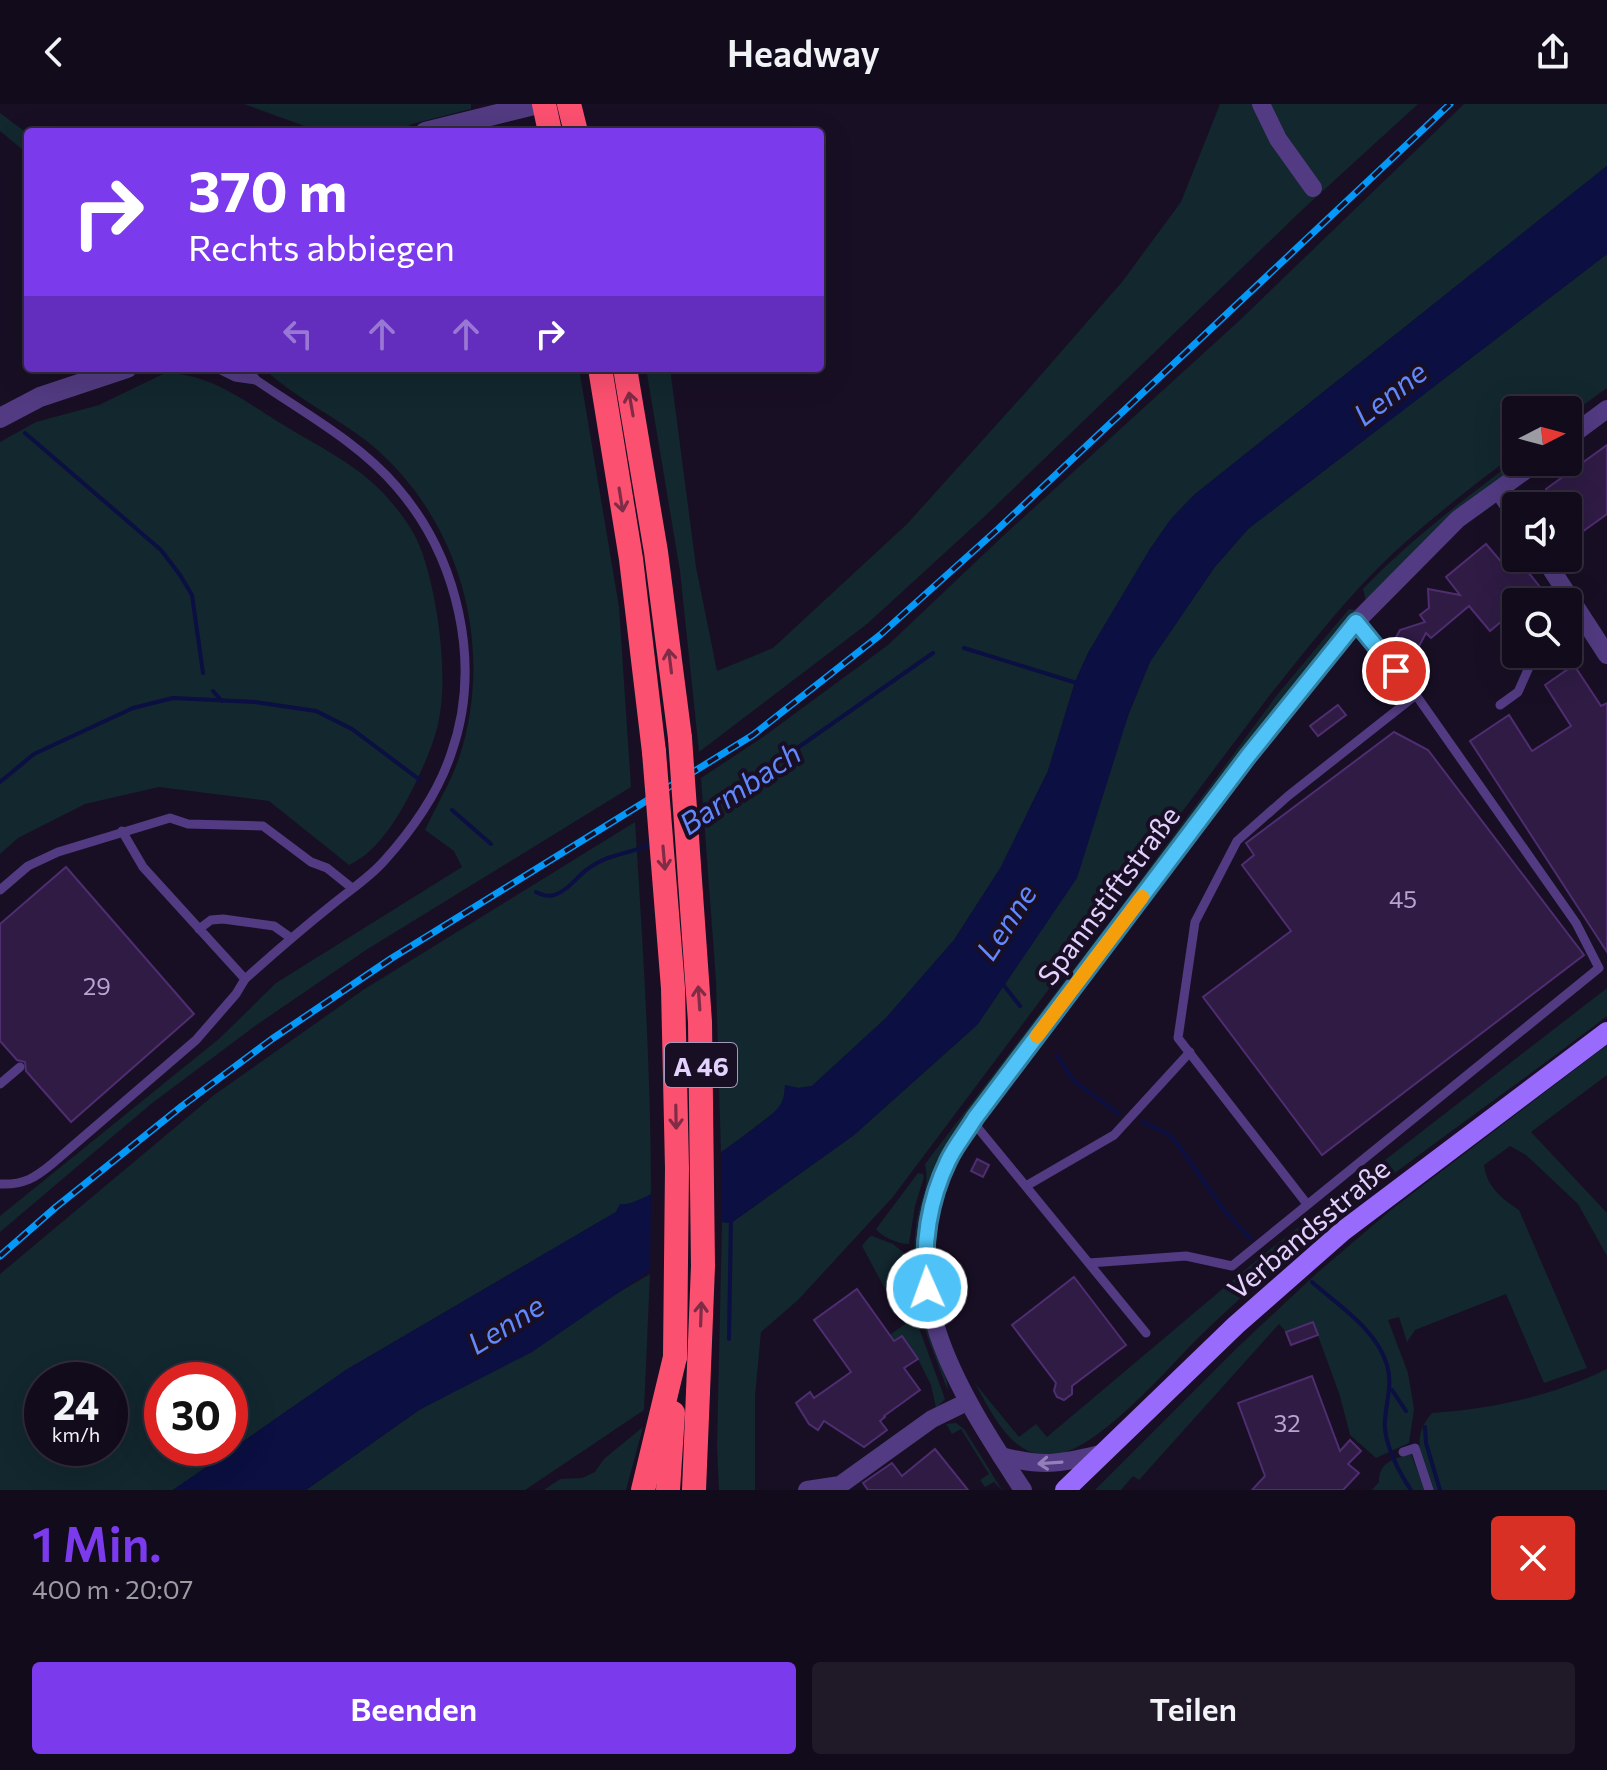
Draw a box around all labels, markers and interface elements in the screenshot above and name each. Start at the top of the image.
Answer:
icon: back [32,30,76,74]
text: Headway [727,30,880,74]
icon: share [1531,30,1575,74]
text: 370 m [188,155,347,224]
icon: right [56,160,160,264]
text: Rechts abbiegen [188,224,455,268]
icon: left [276,312,320,356]
icon: ahead [360,312,404,356]
icon: ahead [444,312,488,356]
icon: right [528,312,572,356]
water label: Lenne [1345,352,1433,432]
one-way arrow [623,392,638,417]
north arrow [1502,396,1582,476]
map controls [1502,396,1582,668]
one-way arrow [615,487,630,512]
button: sound [1502,492,1582,572]
button: search [1502,588,1582,668]
pin [1362,637,1430,705]
one-way arrow [662,649,677,674]
icon: arrive [1374,649,1418,693]
water label: Barmbach [671,733,807,841]
street label: Spannstiftstraße [1030,799,1186,991]
one-way arrow [656,844,671,871]
water label: Lenne [967,876,1043,966]
house number: 45 [1389,884,1417,913]
house number: 29 [83,971,111,1000]
one-way arrow [691,985,706,1012]
road number: A 46 [665,1043,737,1087]
one-way arrow [669,1103,684,1130]
street label: Verbandsstraße [1220,1150,1396,1306]
position arrow [885,1246,969,1330]
water label: Lenne [460,1285,550,1361]
one-way arrow [694,1301,709,1328]
speed limit sign: 30 [144,1362,248,1466]
text: 24 [53,1379,99,1428]
house number: 32 [1274,1408,1300,1437]
text: km/h [52,1422,100,1446]
one-way arrow [1037,1456,1064,1471]
text: 1 Min. [32,1513,162,1572]
button: close [1491,1516,1575,1600]
text: 400 m · 20:07 [32,1573,193,1604]
button: Beenden [32,1662,796,1754]
button: Teilen [812,1662,1575,1754]

